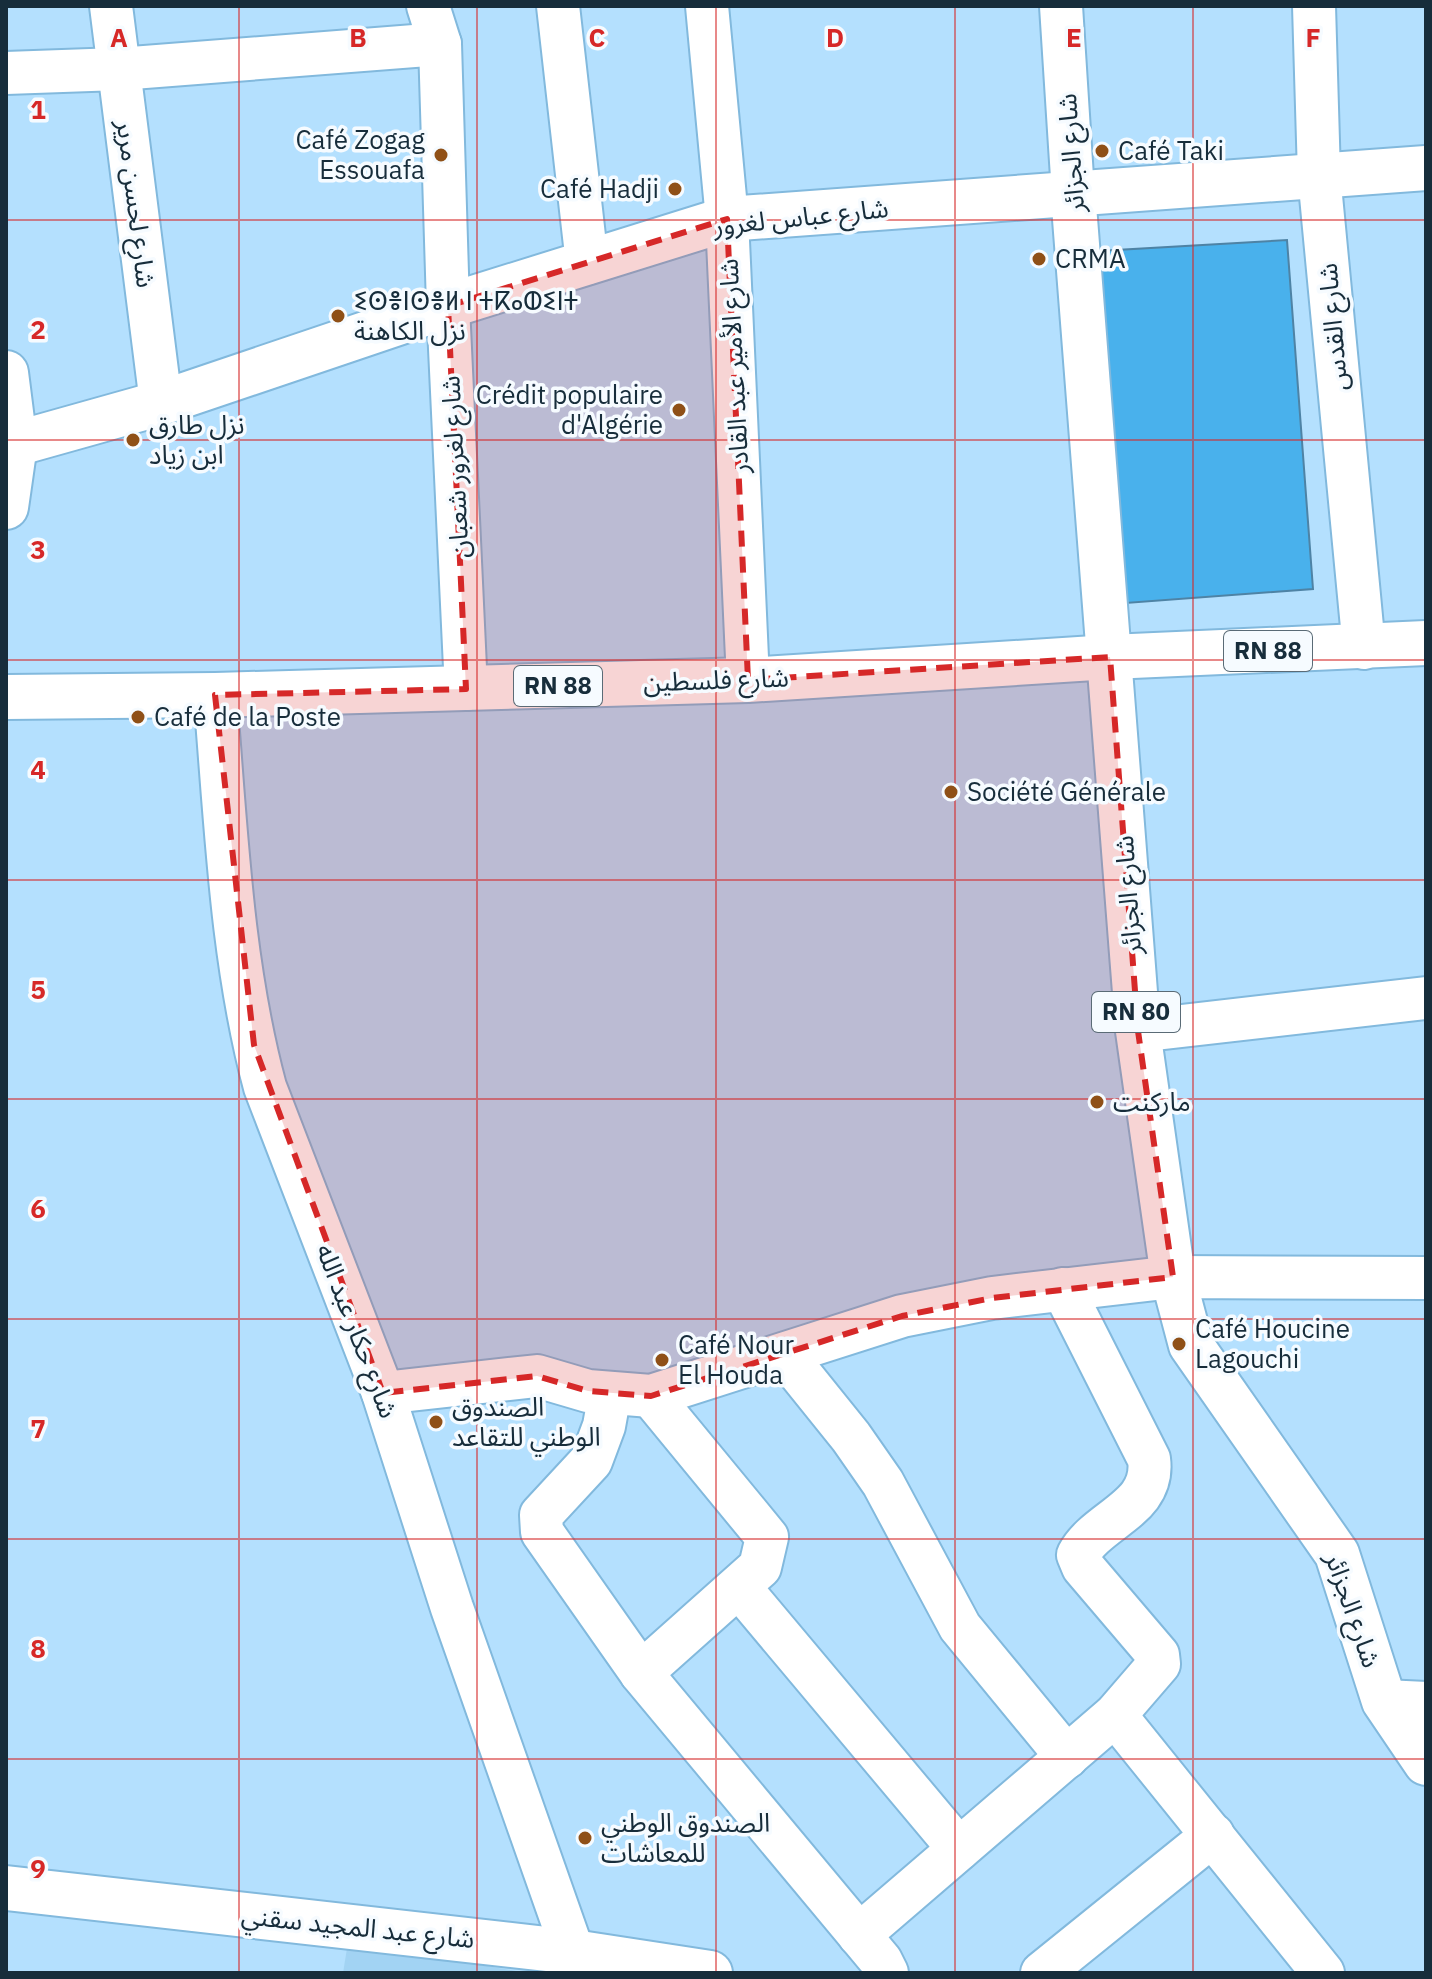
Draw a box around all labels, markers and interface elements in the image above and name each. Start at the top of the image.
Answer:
text: A [110,20,128,54]
text: B [349,20,367,54]
text: C [589,20,606,54]
text: D [826,20,844,54]
text: E [1066,20,1082,54]
text: F [1305,20,1321,54]
text: 1 [30,92,46,126]
street label: شارع الجزائر [1049,92,1094,215]
street label: شارع لحسن مرير [107,117,164,290]
place label: Café Zogag Essouafa [295,122,425,186]
place label: Café Taki [1118,133,1224,167]
marker: Café Taki [1093,142,1111,160]
marker: Café Zogag Essouafa [432,146,450,164]
place label: Café Hadji [540,171,659,205]
marker: Café Hadji [666,180,684,198]
street label: شارع عباس لغرور [711,190,890,245]
place label: CRMA [1055,241,1126,275]
marker: CRMA [1030,250,1048,268]
street label: شارع الأمير عبد القادر [710,258,759,475]
street label: شارع القدس [1309,262,1358,392]
place label: ⵉⵙⴻⵏⵙⴻⵍ ⵏ ⵜⴽⴰⵀⵉⵏⵜ نزل الكاهنة [354,283,578,347]
marker: ⵉⵙⴻⵏⵙⴻⵍ ⵏ ⵜⴽⴰⵀⵉⵏⵜ نزل الكاهنة [329,307,347,325]
text: 2 [30,312,46,346]
street label: شارع لغرور شعبان [432,375,479,559]
place label: Crédit populaire d'Algérie [476,377,663,441]
marker: Crédit populaire d'Algérie [670,401,688,419]
place label: نزل طارق ابن زياد [149,407,245,471]
marker: نزل طارق ابن زياد [124,431,142,449]
text: 3 [30,532,46,566]
road number: RN 88 [1224,631,1312,671]
street label: شارع فلسطين [643,659,789,702]
road number: RN 88 [514,666,602,706]
place label: Café de la Poste [154,699,341,733]
marker: Café de la Poste [129,708,147,726]
text: 4 [30,752,46,786]
place label: Société Générale [967,774,1166,808]
marker: Société Générale [942,783,960,801]
street label: شارع الجزائر [1106,834,1151,957]
text: 5 [30,972,46,1006]
road number: RN 80 [1092,992,1180,1032]
place label: ماركنت [1113,1084,1191,1118]
marker: ماركنت [1088,1093,1106,1111]
text: 6 [30,1191,46,1225]
street label: شارع حكار عبد الله [306,1239,407,1424]
place label: Café Houcine Lagouchi [1195,1311,1350,1375]
place label: Café Nour El Houda [678,1327,794,1391]
marker: Café Houcine Lagouchi [1170,1335,1188,1353]
marker: Café Nour El Houda [653,1351,671,1369]
place label: الصندوق الوطني للتقاعد [452,1389,601,1457]
text: 7 [30,1411,46,1445]
marker: الصندوق الوطني للتقاعد [427,1413,445,1431]
street label: شارع الجزائر [1315,1547,1389,1673]
text: 8 [30,1631,46,1665]
place label: الصندوق الوطني للمعاشات [601,1805,770,1869]
marker: الصندوق الوطني للمعاشات [576,1829,594,1847]
text: 9 [30,1851,46,1885]
street label: شارع عبد المجيد سقني [239,1897,476,1959]

